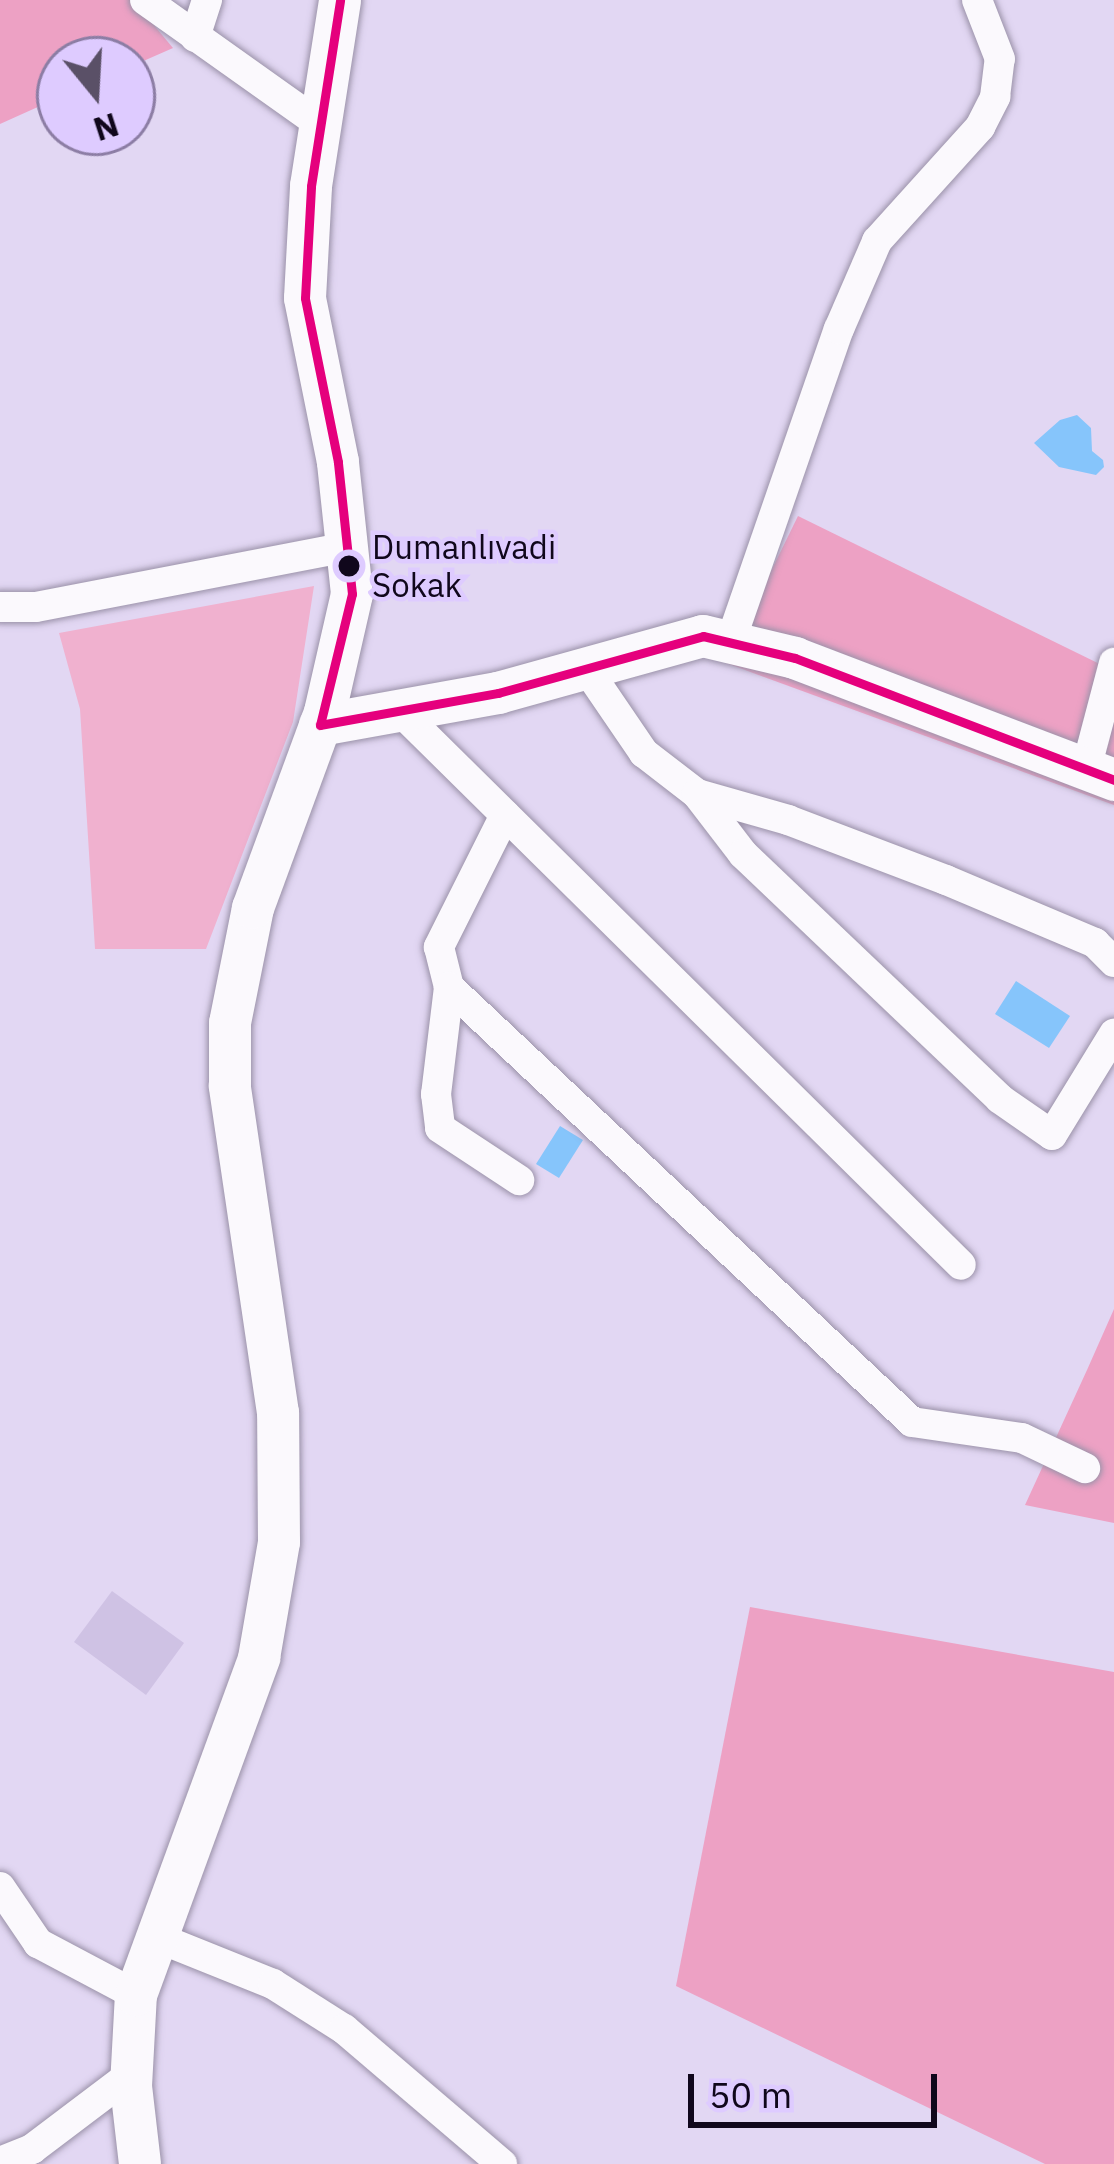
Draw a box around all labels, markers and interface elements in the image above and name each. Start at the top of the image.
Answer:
north arrow [36,36,156,156]
text: N [88,104,124,152]
place label: Dumanlıvadi Sokak [372,527,556,605]
marker: Dumanlıvadi Sokak [338,555,360,577]
scale bar [694,2050,943,2124]
text: 50 m [709,2071,792,2118]

